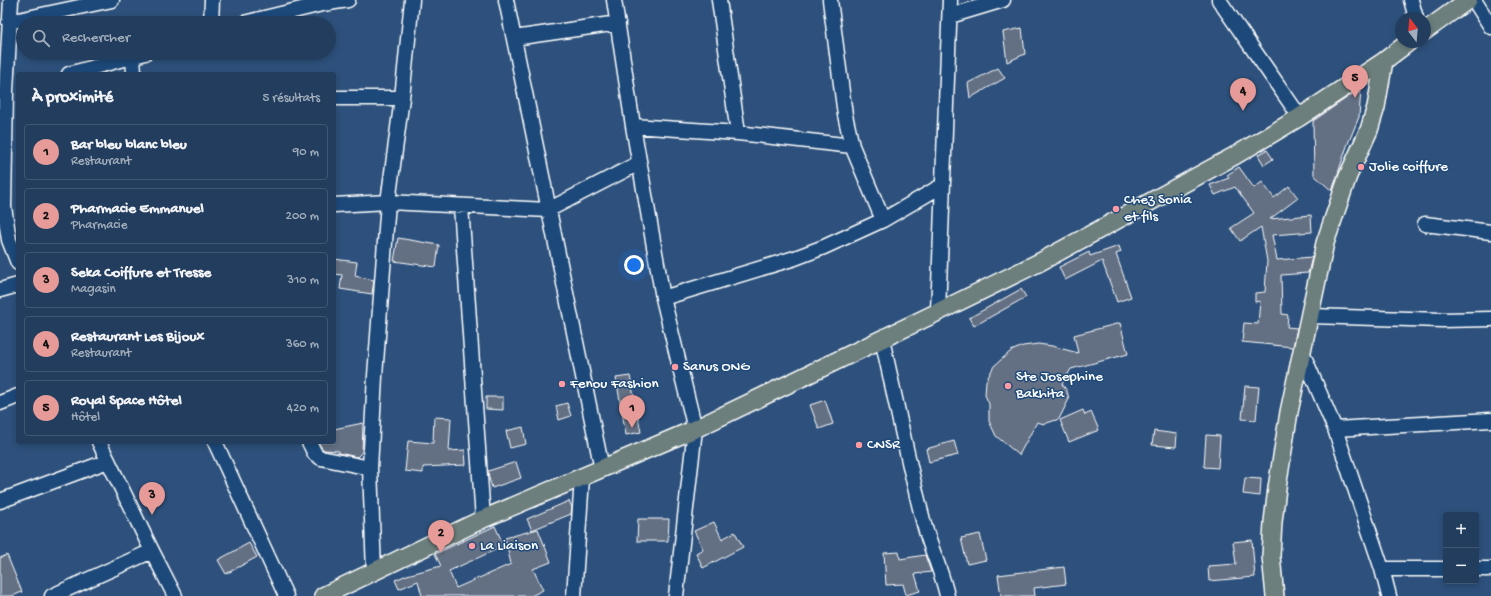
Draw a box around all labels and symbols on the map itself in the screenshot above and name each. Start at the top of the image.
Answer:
north arrow [1395,12,1431,48]
pin: 5 [1342,65,1368,98]
pin: 4 [1230,78,1256,111]
place label: Jolie coiffure [1369,158,1448,176]
marker: Jolie coiffure [1356,162,1366,172]
place label: Chez Sonia et fils [1124,191,1192,226]
marker: Chez Sonia et fils [1111,204,1121,214]
your location [624,255,644,275]
place label: Sanus ONG [683,358,750,376]
marker: Sanus ONG [670,362,680,372]
place label: Ste Josephine Bakhita [1015,368,1103,403]
place label: Fenou Fashion [569,375,659,393]
marker: Fenou Fashion [557,379,567,389]
marker: Ste Josephine Bakhita [1003,381,1013,391]
pin: 1 [619,395,645,428]
place label: CNSR [867,436,901,454]
marker: CNSR [854,440,864,450]
pin: 3 [139,482,165,515]
pin: 2 [428,520,454,553]
place label: La Liaison [480,537,538,555]
marker: La Liaison [467,541,477,551]

